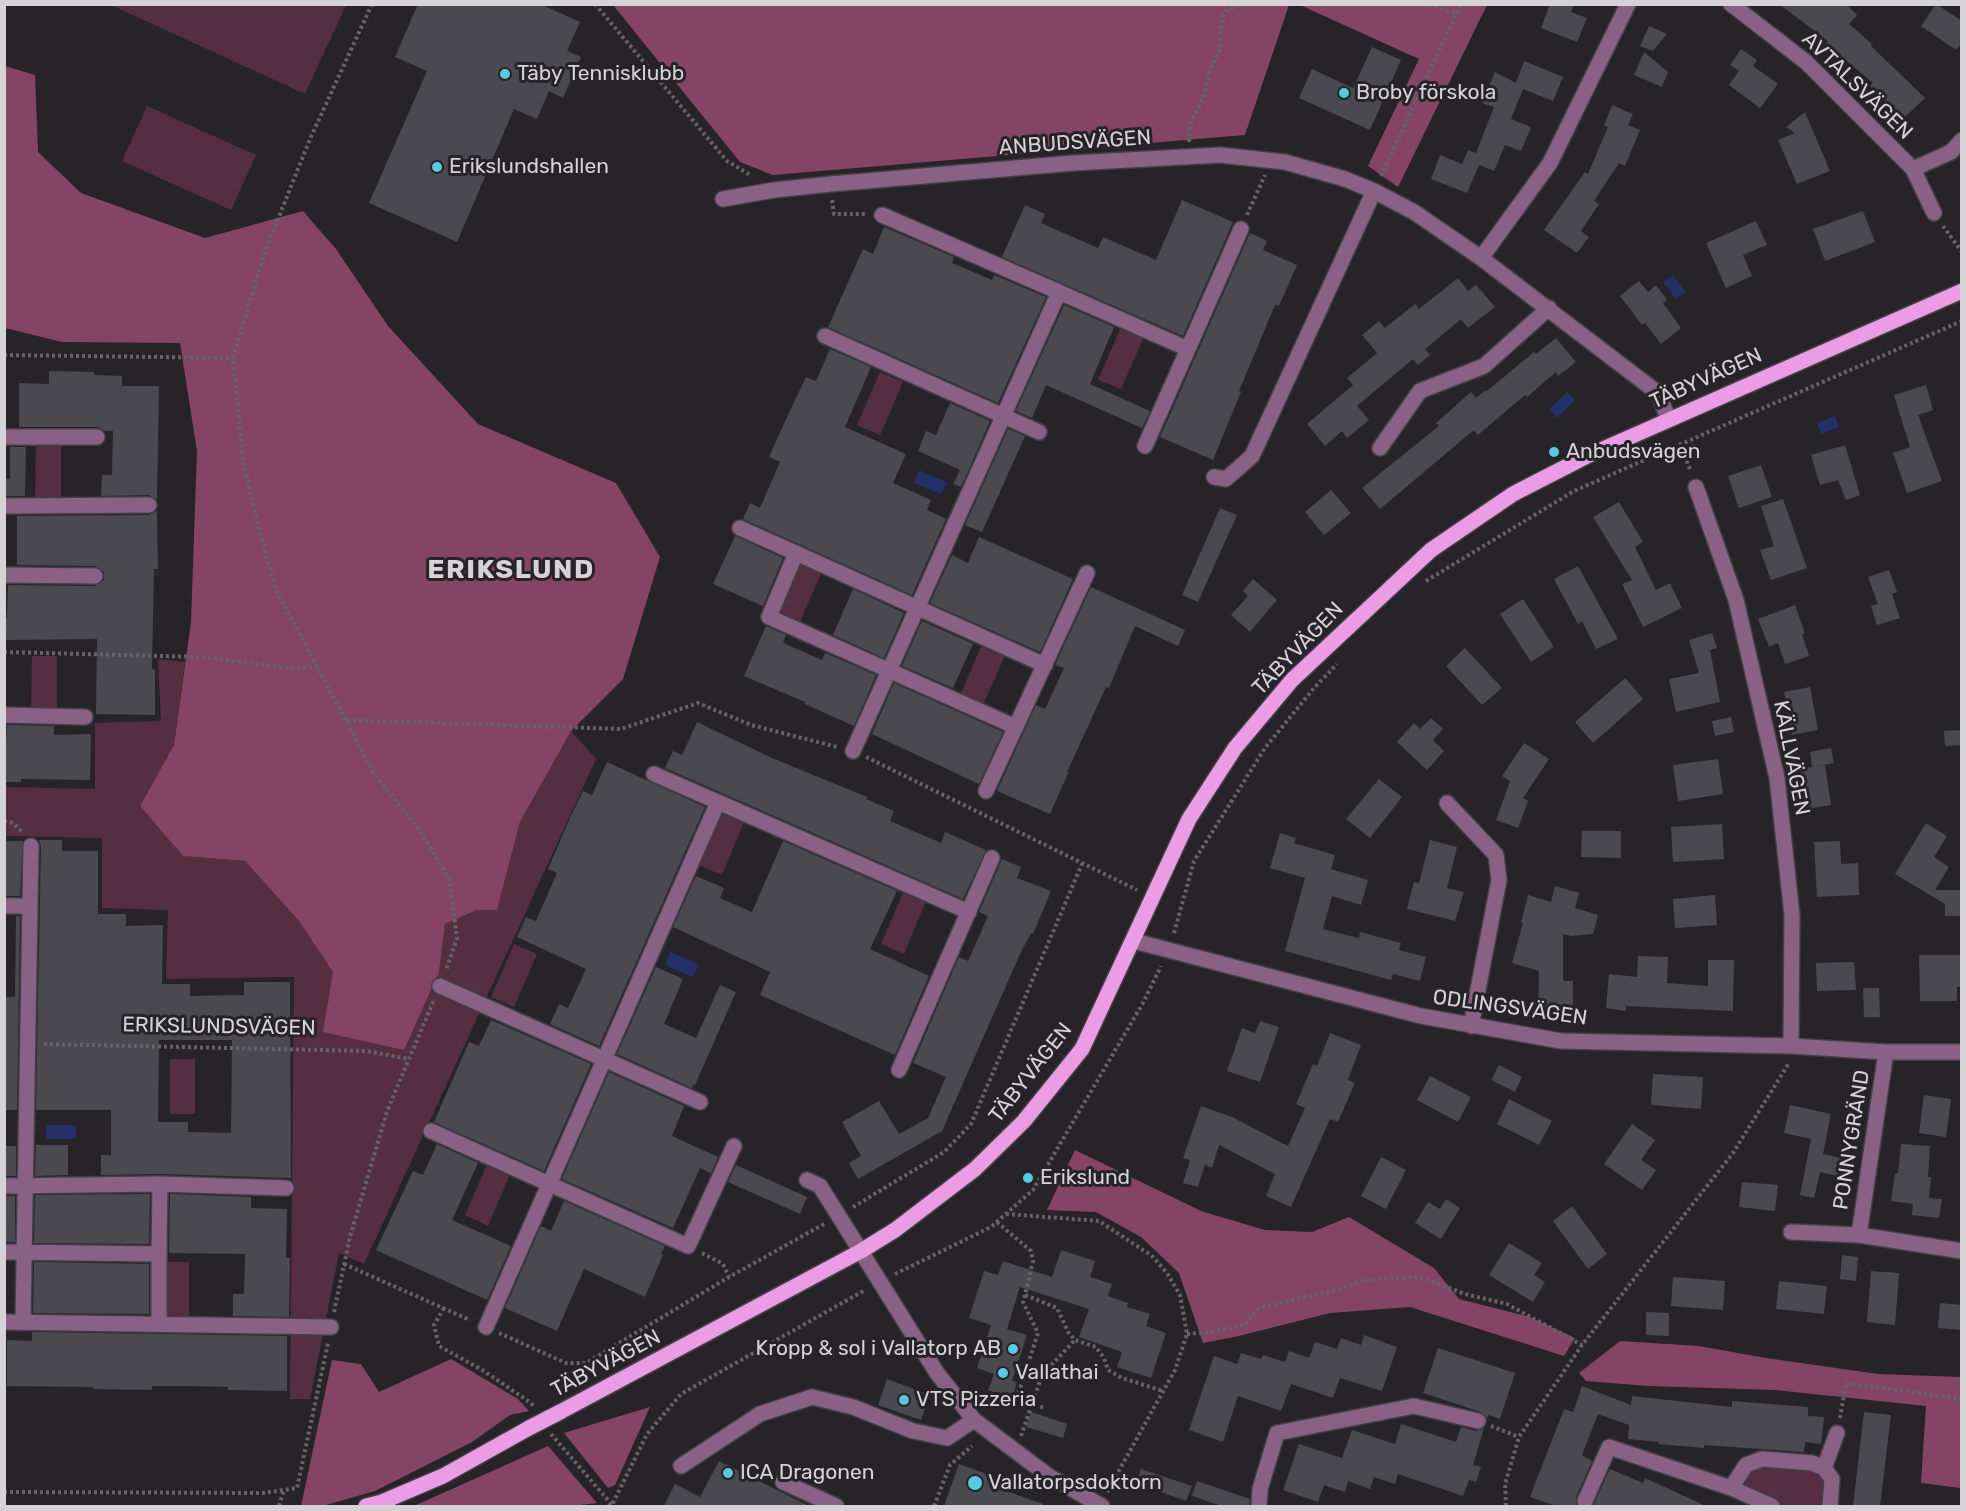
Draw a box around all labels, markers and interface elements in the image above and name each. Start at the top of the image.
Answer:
street label: AVTALSVÄGEN [1796,27,1918,145]
place label: Täby Tennisklubb [517,61,684,87]
marker: Täby Tennisklubb [498,67,512,81]
place label: Broby förskola [1356,80,1496,106]
marker: Broby förskola [1337,86,1351,100]
street label: ANBUDSVÄGEN [998,125,1152,161]
place label: Erikslundshallen [449,154,609,180]
marker: Erikslundshallen [430,160,444,174]
street label: TÄBYVÄGEN [1646,343,1766,415]
place label: Anbudsvägen [1566,439,1701,465]
marker: Anbudsvägen [1547,445,1561,459]
district label: ERIKSLUND [427,554,595,586]
street label: TÄBYVÄGEN [1247,597,1349,701]
street label: KÄLLVÄGEN [1768,698,1814,818]
street label: ODLINGSVÄGEN [1431,985,1589,1031]
street label: ERIKSLUNDSVÄGEN [122,1013,316,1041]
street label: TÄBYVÄGEN [984,1018,1078,1128]
street label: PONNYGRÄND [1829,1068,1875,1212]
place label: Erikslund [1040,1165,1130,1191]
marker: Erikslund [1021,1171,1035,1185]
street label: TÄBYVÄGEN [547,1325,665,1403]
place label: Kropp & sol i Vallatorp AB [756,1336,1001,1362]
marker: Kropp & sol i Vallatorp AB [1006,1342,1020,1356]
place label: Vallathai [1015,1360,1099,1386]
marker: Vallathai [996,1366,1010,1380]
place label: VTS Pizzeria [916,1387,1036,1413]
marker: VTS Pizzeria [897,1393,911,1407]
place label: ICA Dragonen [740,1460,874,1486]
marker: ICA Dragonen [721,1466,735,1480]
place label: Vallatorpsdoktorn [988,1470,1162,1496]
marker: Vallatorpsdoktorn [966,1474,984,1492]

